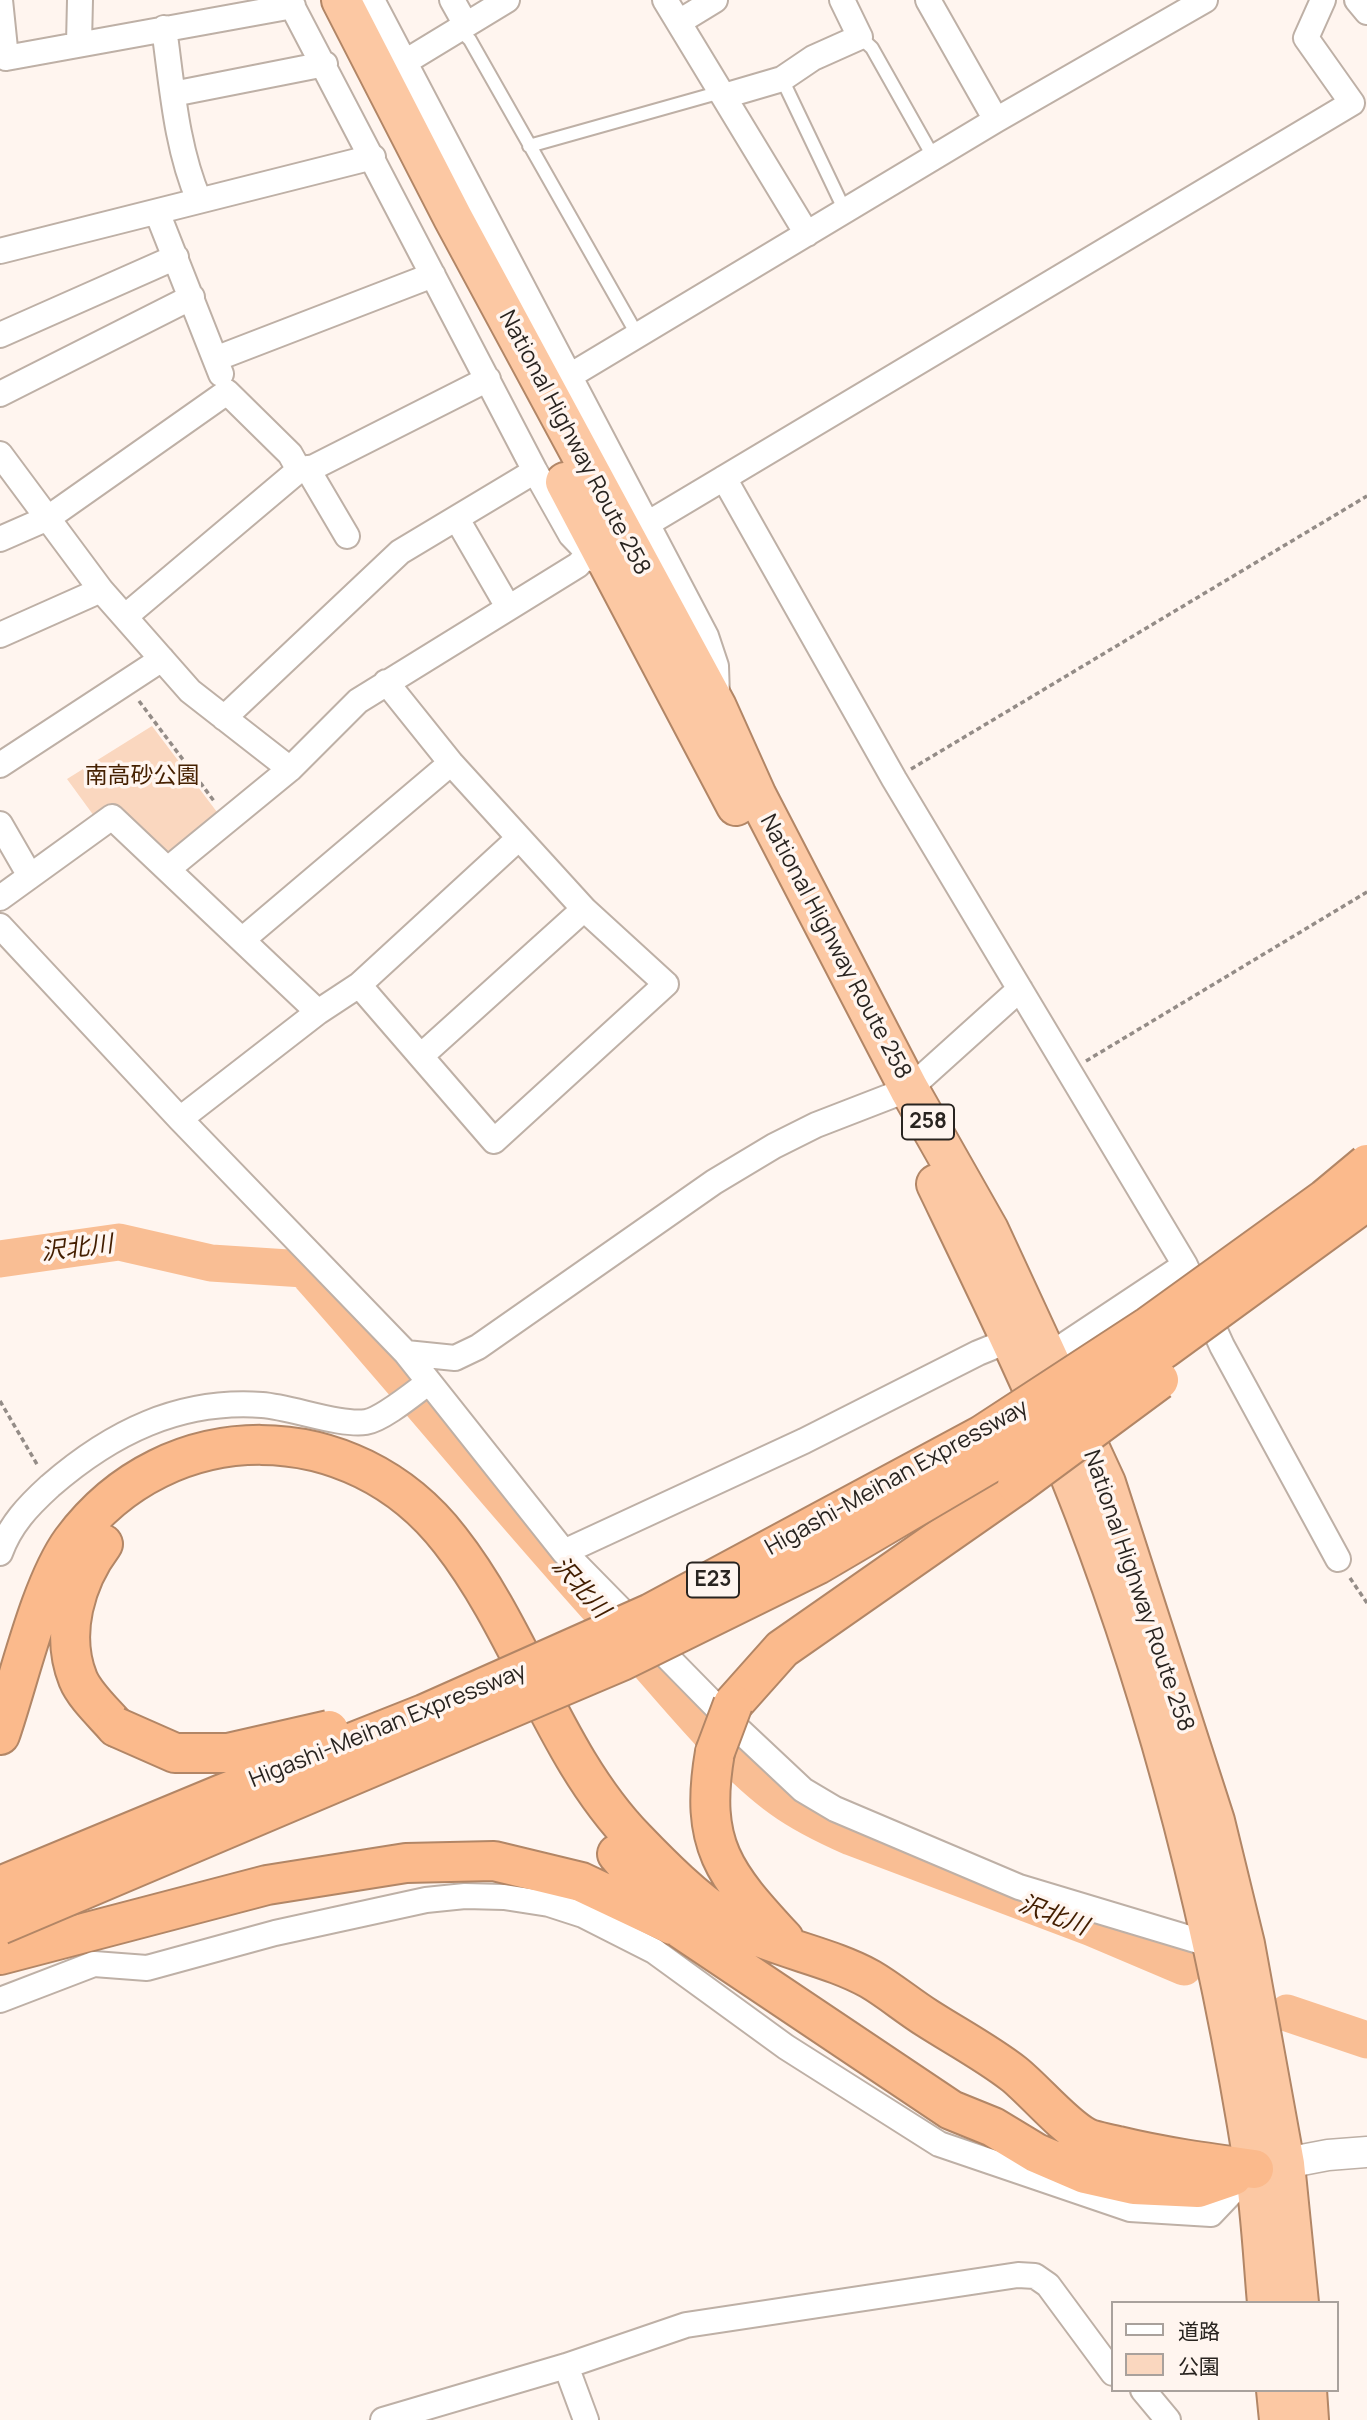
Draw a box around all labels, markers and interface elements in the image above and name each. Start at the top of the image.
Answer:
street label: National Highway Route 258 [492,306,656,580]
park label: 南高砂公園 [85,763,199,791]
street label: National Highway Route 258 [753,810,917,1084]
road number: 258 [902,1104,954,1140]
water label: 沢北川 [40,1230,114,1268]
street label: Higashi-Meihan Expressway [761,1394,1033,1562]
street label: National Highway Route 258 [1077,1447,1199,1735]
water label: 沢北川 [545,1552,615,1624]
road number: E23 [687,1562,739,1598]
street label: Higashi-Meihan Expressway [245,1658,531,1794]
water label: 沢北川 [1014,1890,1092,1942]
legend [1112,2301,1339,2392]
text: 道路 [1178,2317,1220,2345]
text: 公園 [1178,2352,1220,2380]

